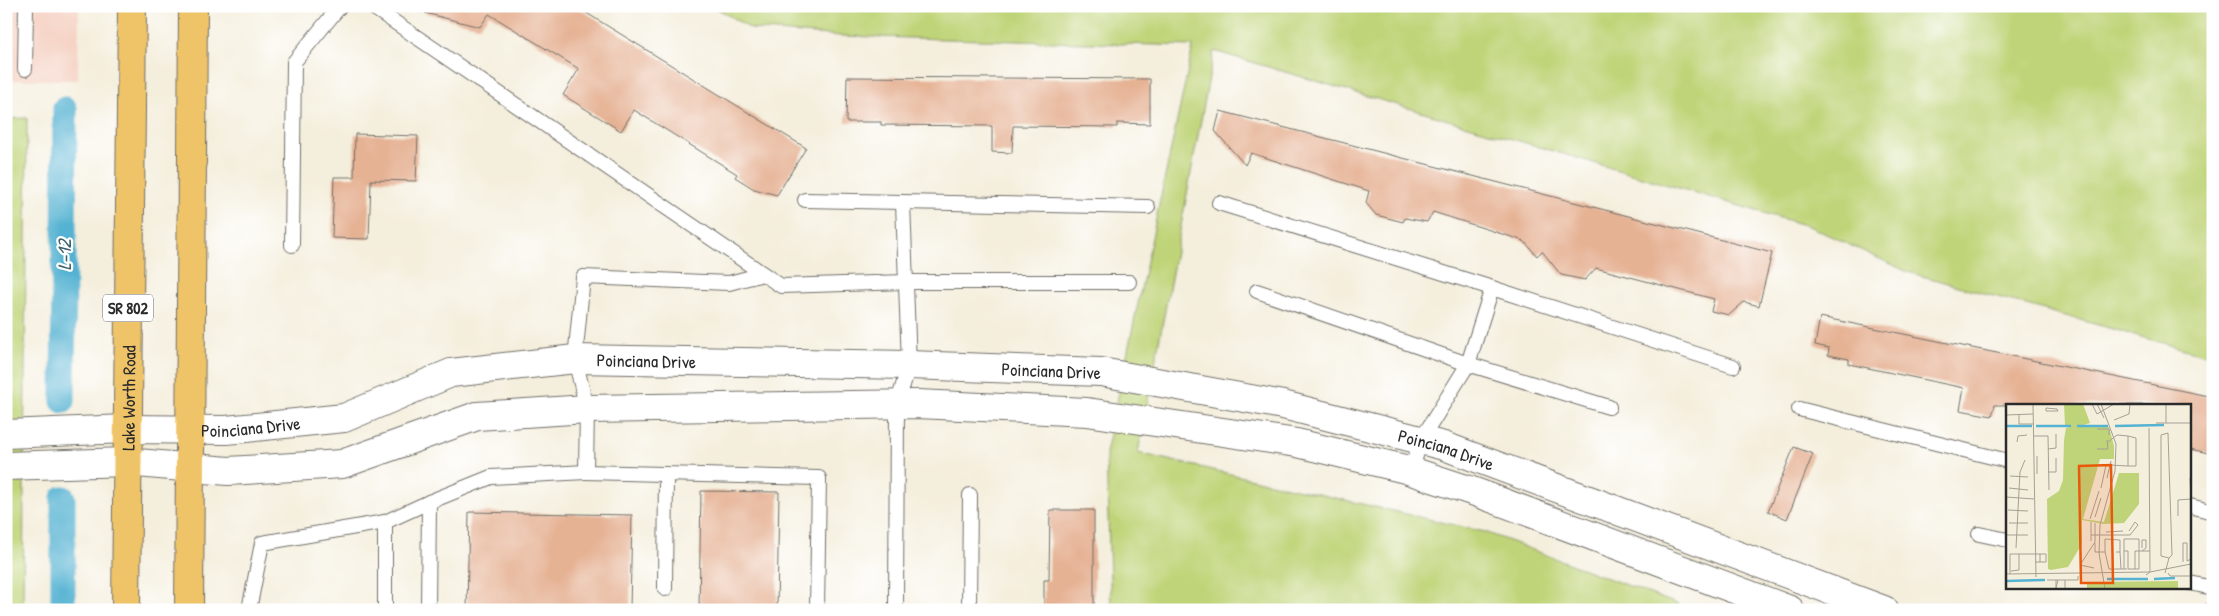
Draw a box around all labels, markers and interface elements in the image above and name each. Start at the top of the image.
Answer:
water label: L-12 [51,238,77,270]
road number: SR 802 [103,294,153,322]
street label: Lake Worth Road [115,345,141,451]
street label: Poinciana Drive [596,347,696,374]
street label: Poinciana Drive [1001,356,1101,384]
inset map [2006,404,2192,588]
street label: Poinciana Drive [201,410,302,443]
street label: Poinciana Drive [1396,422,1498,476]

